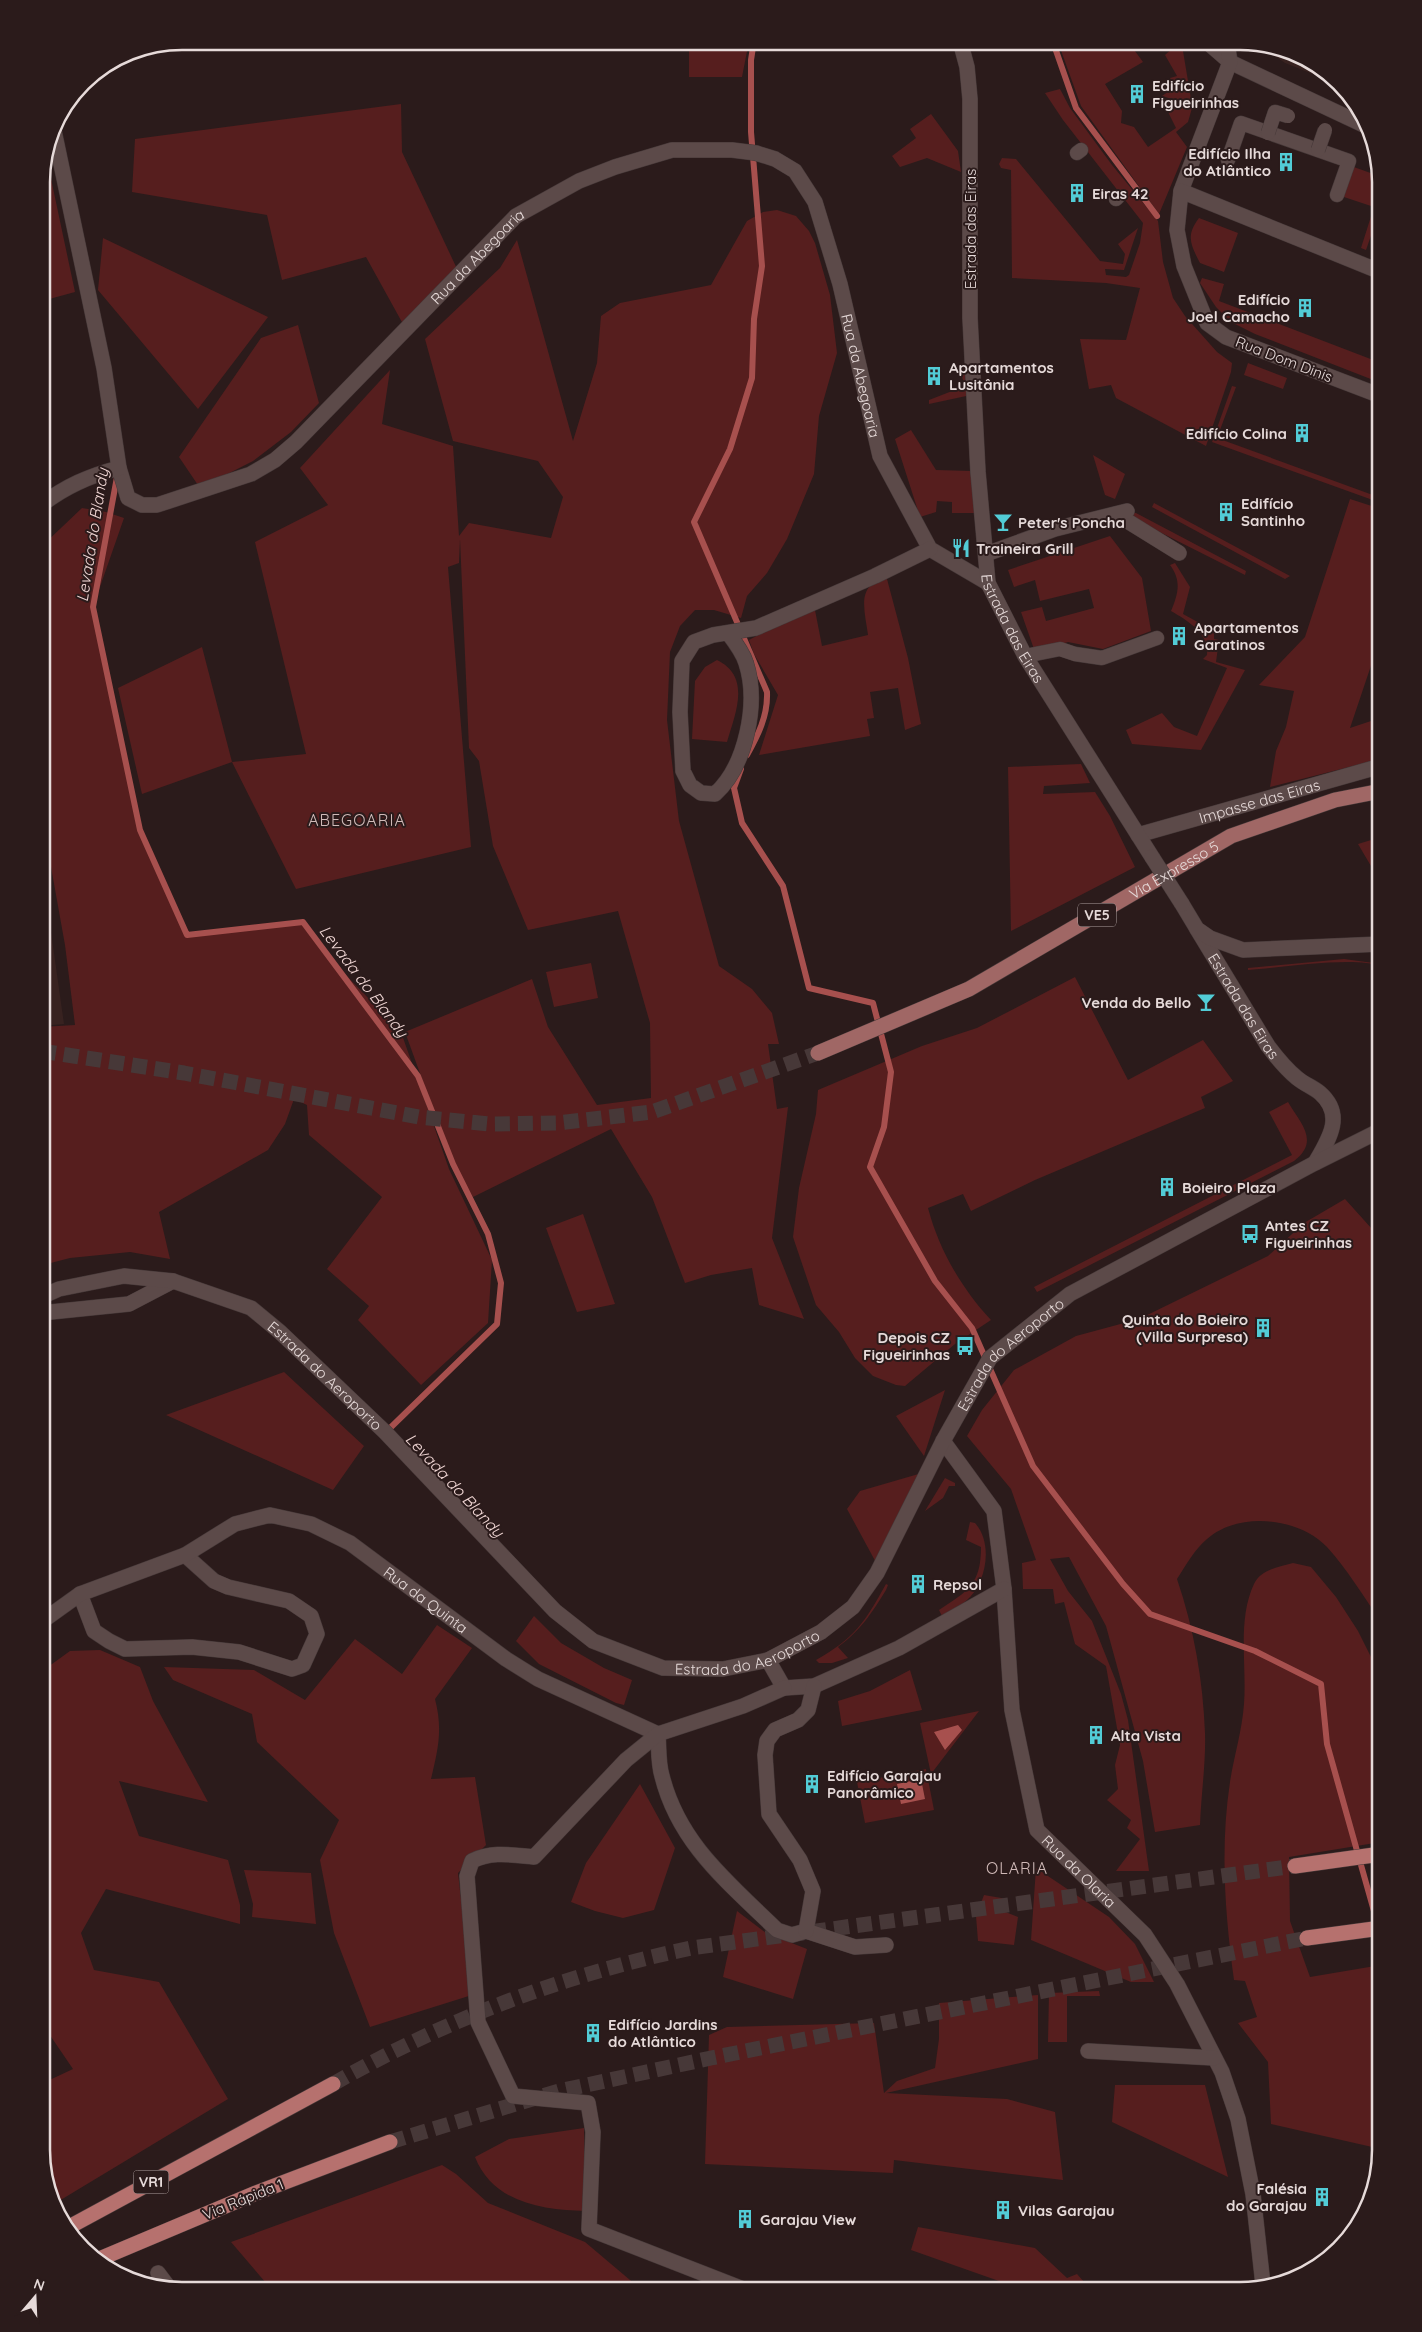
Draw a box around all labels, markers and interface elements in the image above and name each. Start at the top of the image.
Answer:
place label: Edifício Figueirinhas [1152,76,1239,112]
building icon: Edifício Figueirinhas [1126,83,1148,105]
place label: Edifício Ilha do Atlântico [1183,144,1271,180]
building icon: Edifício Ilha do Atlântico [1275,151,1297,173]
street label: Estrada das Eiras [961,169,980,289]
building icon: Eiras 42 [1066,182,1088,204]
place label: Eiras 42 [1092,184,1149,203]
street label: Rua da Abegoaria [426,204,527,308]
place label: Edifício Joel Camacho [1187,290,1290,326]
building icon: Edifício Joel Camacho [1294,297,1316,319]
street label: Rua da Abegoaria [838,312,885,439]
street label: Rua Dom Dinis [1233,332,1335,386]
place label: Apartamentos Lusitânia [949,358,1054,394]
building icon: Apartamentos Lusitânia [923,365,945,387]
building icon: Edifício Colina [1291,422,1313,444]
place label: Edifício Colina [1186,424,1287,443]
water label: Levada do Blandy [72,466,113,603]
place label: Edifício Santinho [1241,494,1305,530]
building icon: Edifício Santinho [1215,501,1237,523]
bar icon: Peter's Poncha [992,511,1014,533]
place label: Peter's Poncha [1018,513,1125,532]
restaurant icon: Traineira Grill [950,537,972,559]
place label: Traineira Grill [976,539,1074,558]
street label: Estrada das Eiras [978,573,1049,686]
place label: Apartamentos Garatinos [1194,618,1299,654]
building icon: Apartamentos Garatinos [1168,625,1190,647]
street label: Impasse das Eiras [1196,774,1322,827]
district label: ABEGOARIA [308,810,406,830]
street label: Via Expresso 5 [1125,836,1222,903]
road number: VE5 [1078,904,1116,926]
water label: Levada do Blandy [315,921,413,1042]
street label: Estrada das Eiras [1204,949,1284,1063]
bar icon: Venda do Bello [1195,991,1217,1013]
place label: Venda do Bello [1081,993,1191,1012]
building icon: Boieiro Plaza [1156,1176,1178,1198]
place label: Boieiro Plaza [1182,1178,1276,1197]
place label: Antes CZ Figueirinhas [1265,1216,1352,1252]
bus stop icon: Antes CZ Figueirinhas [1239,1223,1261,1245]
street label: Estrada do Aeroporto [953,1293,1067,1414]
place label: Quinta do Boieiro (Villa Surpresa) [1122,1310,1248,1346]
street label: Estrada do Aeroporto [264,1317,386,1434]
building icon: Quinta do Boieiro (Villa Surpresa) [1252,1317,1274,1339]
place label: Depois CZ Figueirinhas [863,1328,950,1364]
bus stop icon: Depois CZ Figueirinhas [954,1335,976,1357]
water label: Levada do Blandy [402,1429,509,1542]
street label: Rua da Quinta [380,1562,472,1637]
building icon: Repsol [907,1573,929,1595]
place label: Repsol [933,1575,982,1594]
street label: Estrada do Aeroporto [675,1625,823,1679]
building icon: Alta Vista [1085,1724,1107,1746]
place label: Alta Vista [1111,1726,1181,1745]
place label: Edifício Garajau Panorâmico [827,1766,941,1802]
building icon: Edifício Garajau Panorâmico [801,1773,823,1795]
street label: Rua da Olaria [1038,1831,1120,1911]
district label: OLARIA [986,1858,1048,1878]
place label: Edifício Jardins do Atlântico [608,2015,717,2051]
building icon: Edifício Jardins do Atlântico [582,2022,604,2044]
road number: VR1 [134,2170,168,2194]
street label: Via Rápida 1 [200,2174,286,2224]
place label: Falésia do Garajau [1226,2179,1307,2215]
building icon: Falésia do Garajau [1311,2186,1333,2208]
building icon: Vilas Garajau [992,2199,1014,2221]
place label: Vilas Garajau [1018,2201,1115,2220]
building icon: Garajau View [734,2208,756,2230]
place label: Garajau View [760,2210,857,2229]
north arrow [10,2272,60,2322]
text: N [31,2275,47,2295]

